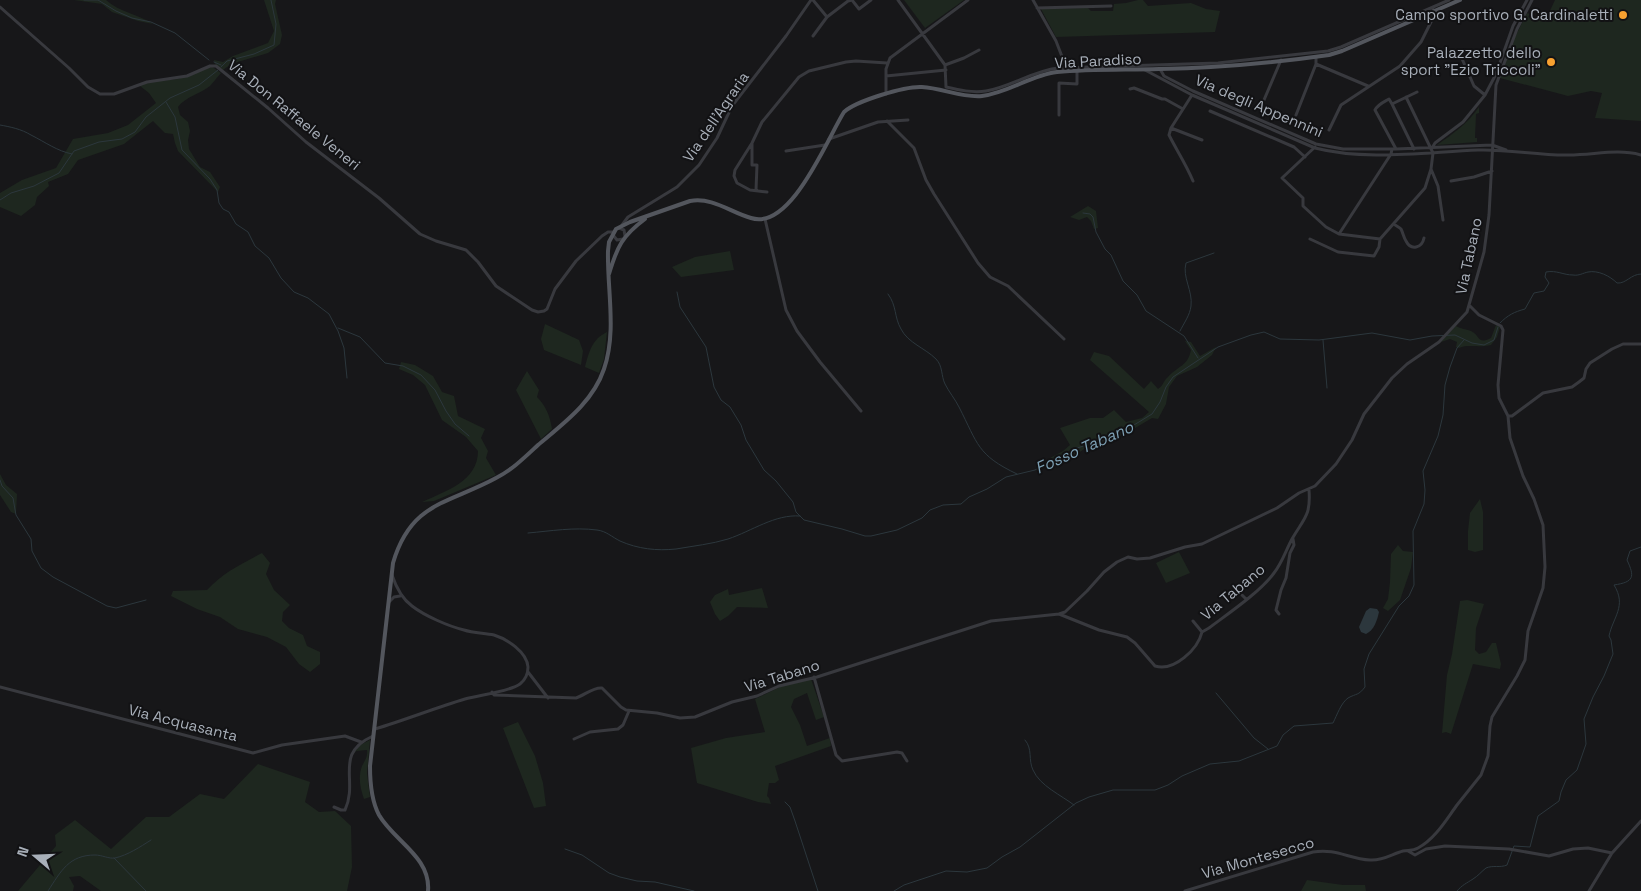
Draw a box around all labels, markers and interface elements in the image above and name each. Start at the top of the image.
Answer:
place label: Campo sportivo G. Cardinaletti [1395,5,1613,24]
marker: Campo sportivo G. Cardinaletti [1617,9,1629,21]
place label: Palazzetto dello sport "Ezio Triccoli" [1401,43,1541,79]
street label: Via Paradiso [1054,49,1142,72]
street label: Via Don Raffaele Veneri [224,55,364,174]
marker: Palazzetto dello sport "Ezio Triccoli" [1545,56,1557,68]
street label: Via dell'Agraria [678,68,753,165]
street label: Via degli Appennini [1192,70,1326,141]
street label: Via Tabano [1451,216,1486,296]
water label: Fosso Tabano [1032,416,1138,478]
street label: Via Tabano [1197,559,1269,624]
street label: Via Tabano [742,655,822,696]
street label: Via Acquasanta [126,700,240,745]
north arrow [10,831,60,881]
street label: Via Montesecco [1199,832,1316,883]
text: N [13,844,33,859]

